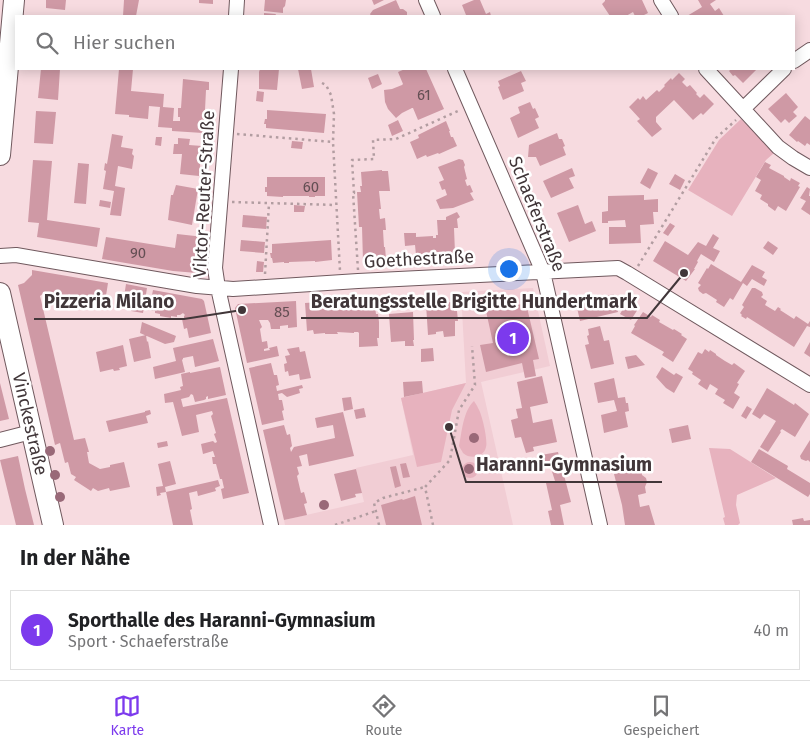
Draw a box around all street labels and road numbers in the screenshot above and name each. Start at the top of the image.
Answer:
street label: Viktor-Reuter-Straße [189,110,219,278]
street label: Schaeferstraße [504,153,570,275]
street label: Goethestraße [363,245,475,273]
street label: Vinckestraße [8,371,52,477]

